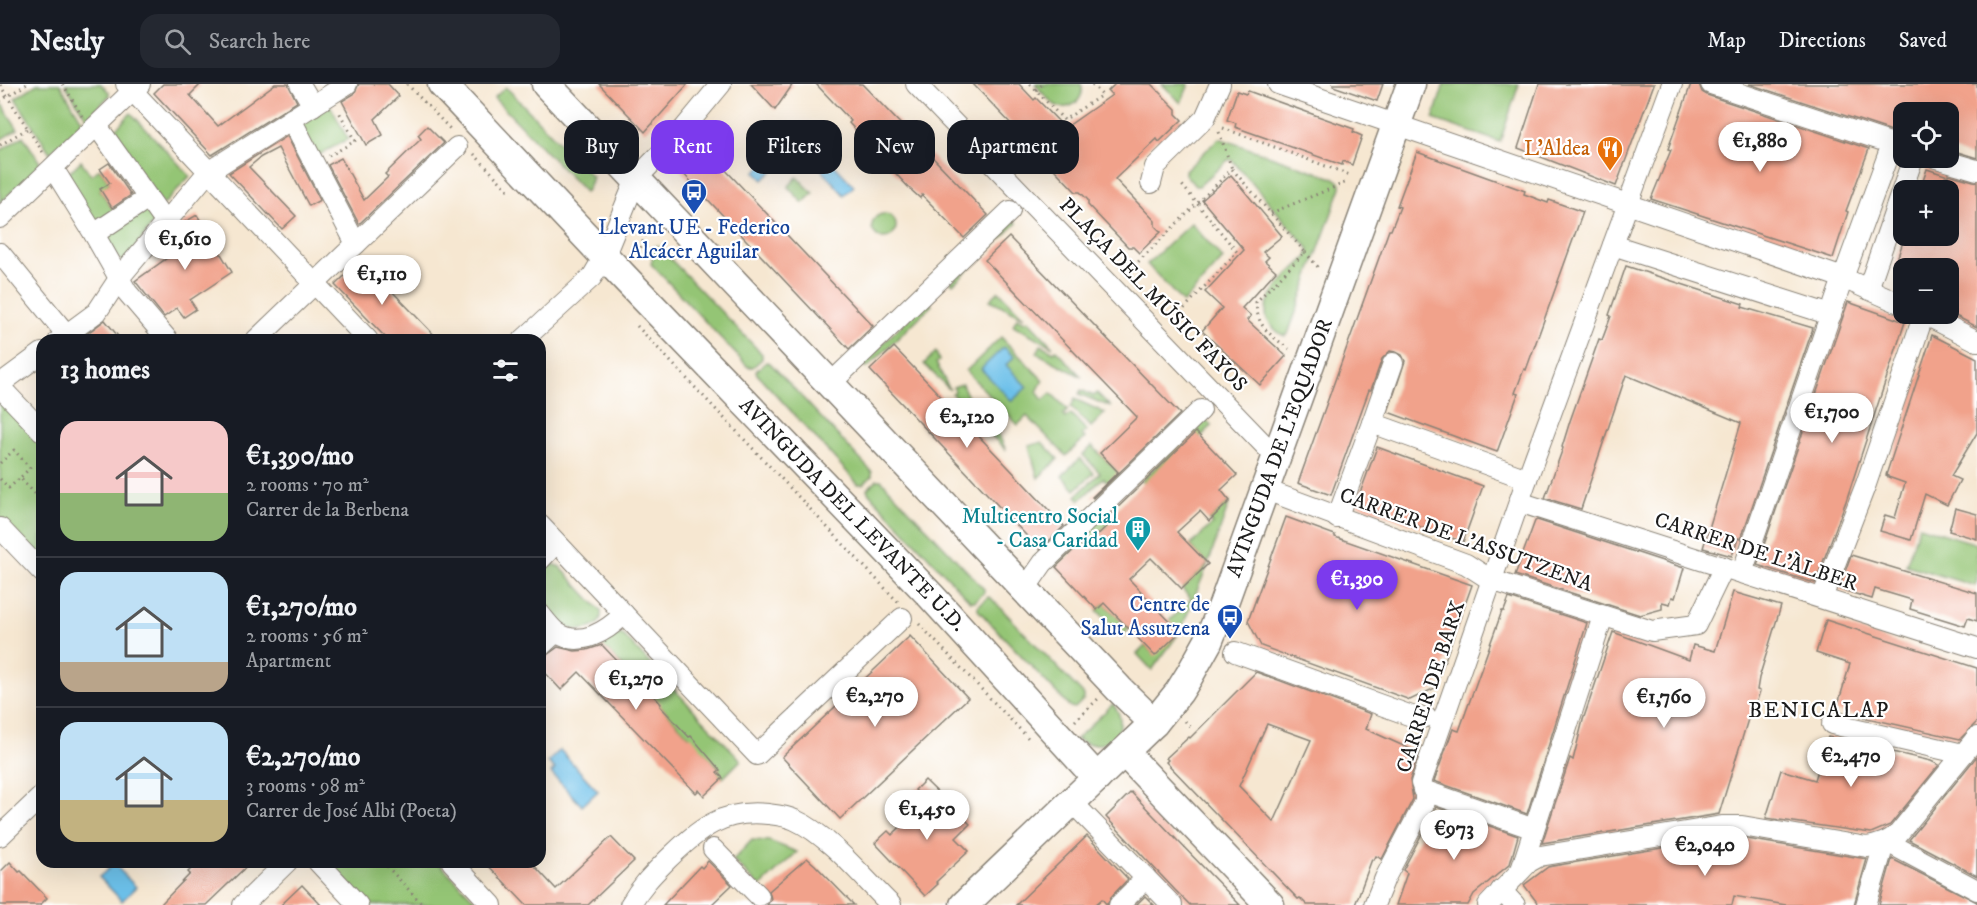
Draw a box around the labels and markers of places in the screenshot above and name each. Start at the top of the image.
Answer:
pin: €1,880 [1711,122,1809,173]
restaurant icon: L'Aldea [1595,134,1625,172]
place label: L'Aldea [1524,136,1590,162]
bus stop icon: Llevant UE - Federico Alcácer Aguilar [679,177,709,215]
place label: Llevant UE - Federico Alcácer Aguilar [598,215,790,265]
pin: €1,610 [136,220,234,271]
pin: €1,110 [333,255,431,306]
pin: €1,700 [1783,393,1881,444]
pin: €2,120 [918,398,1016,449]
place label: Multicentro Social - Casa Caridad [962,504,1119,554]
building icon: Multicentro Social - Casa Caridad [1123,514,1153,552]
pin: €1,390 [1308,560,1406,611]
place label: Centre de Salut Assutzena [1081,592,1210,642]
bus stop icon: Centre de Salut Assutzena [1215,602,1245,640]
pin: €1,270 [587,660,685,711]
pin: €2,270 [826,677,924,728]
pin: €1,760 [1615,678,1713,729]
pin: €2,470 [1802,737,1900,788]
pin: €1,450 [878,790,976,841]
pin: €973 [1418,810,1490,861]
pin: €2,040 [1656,826,1754,877]

